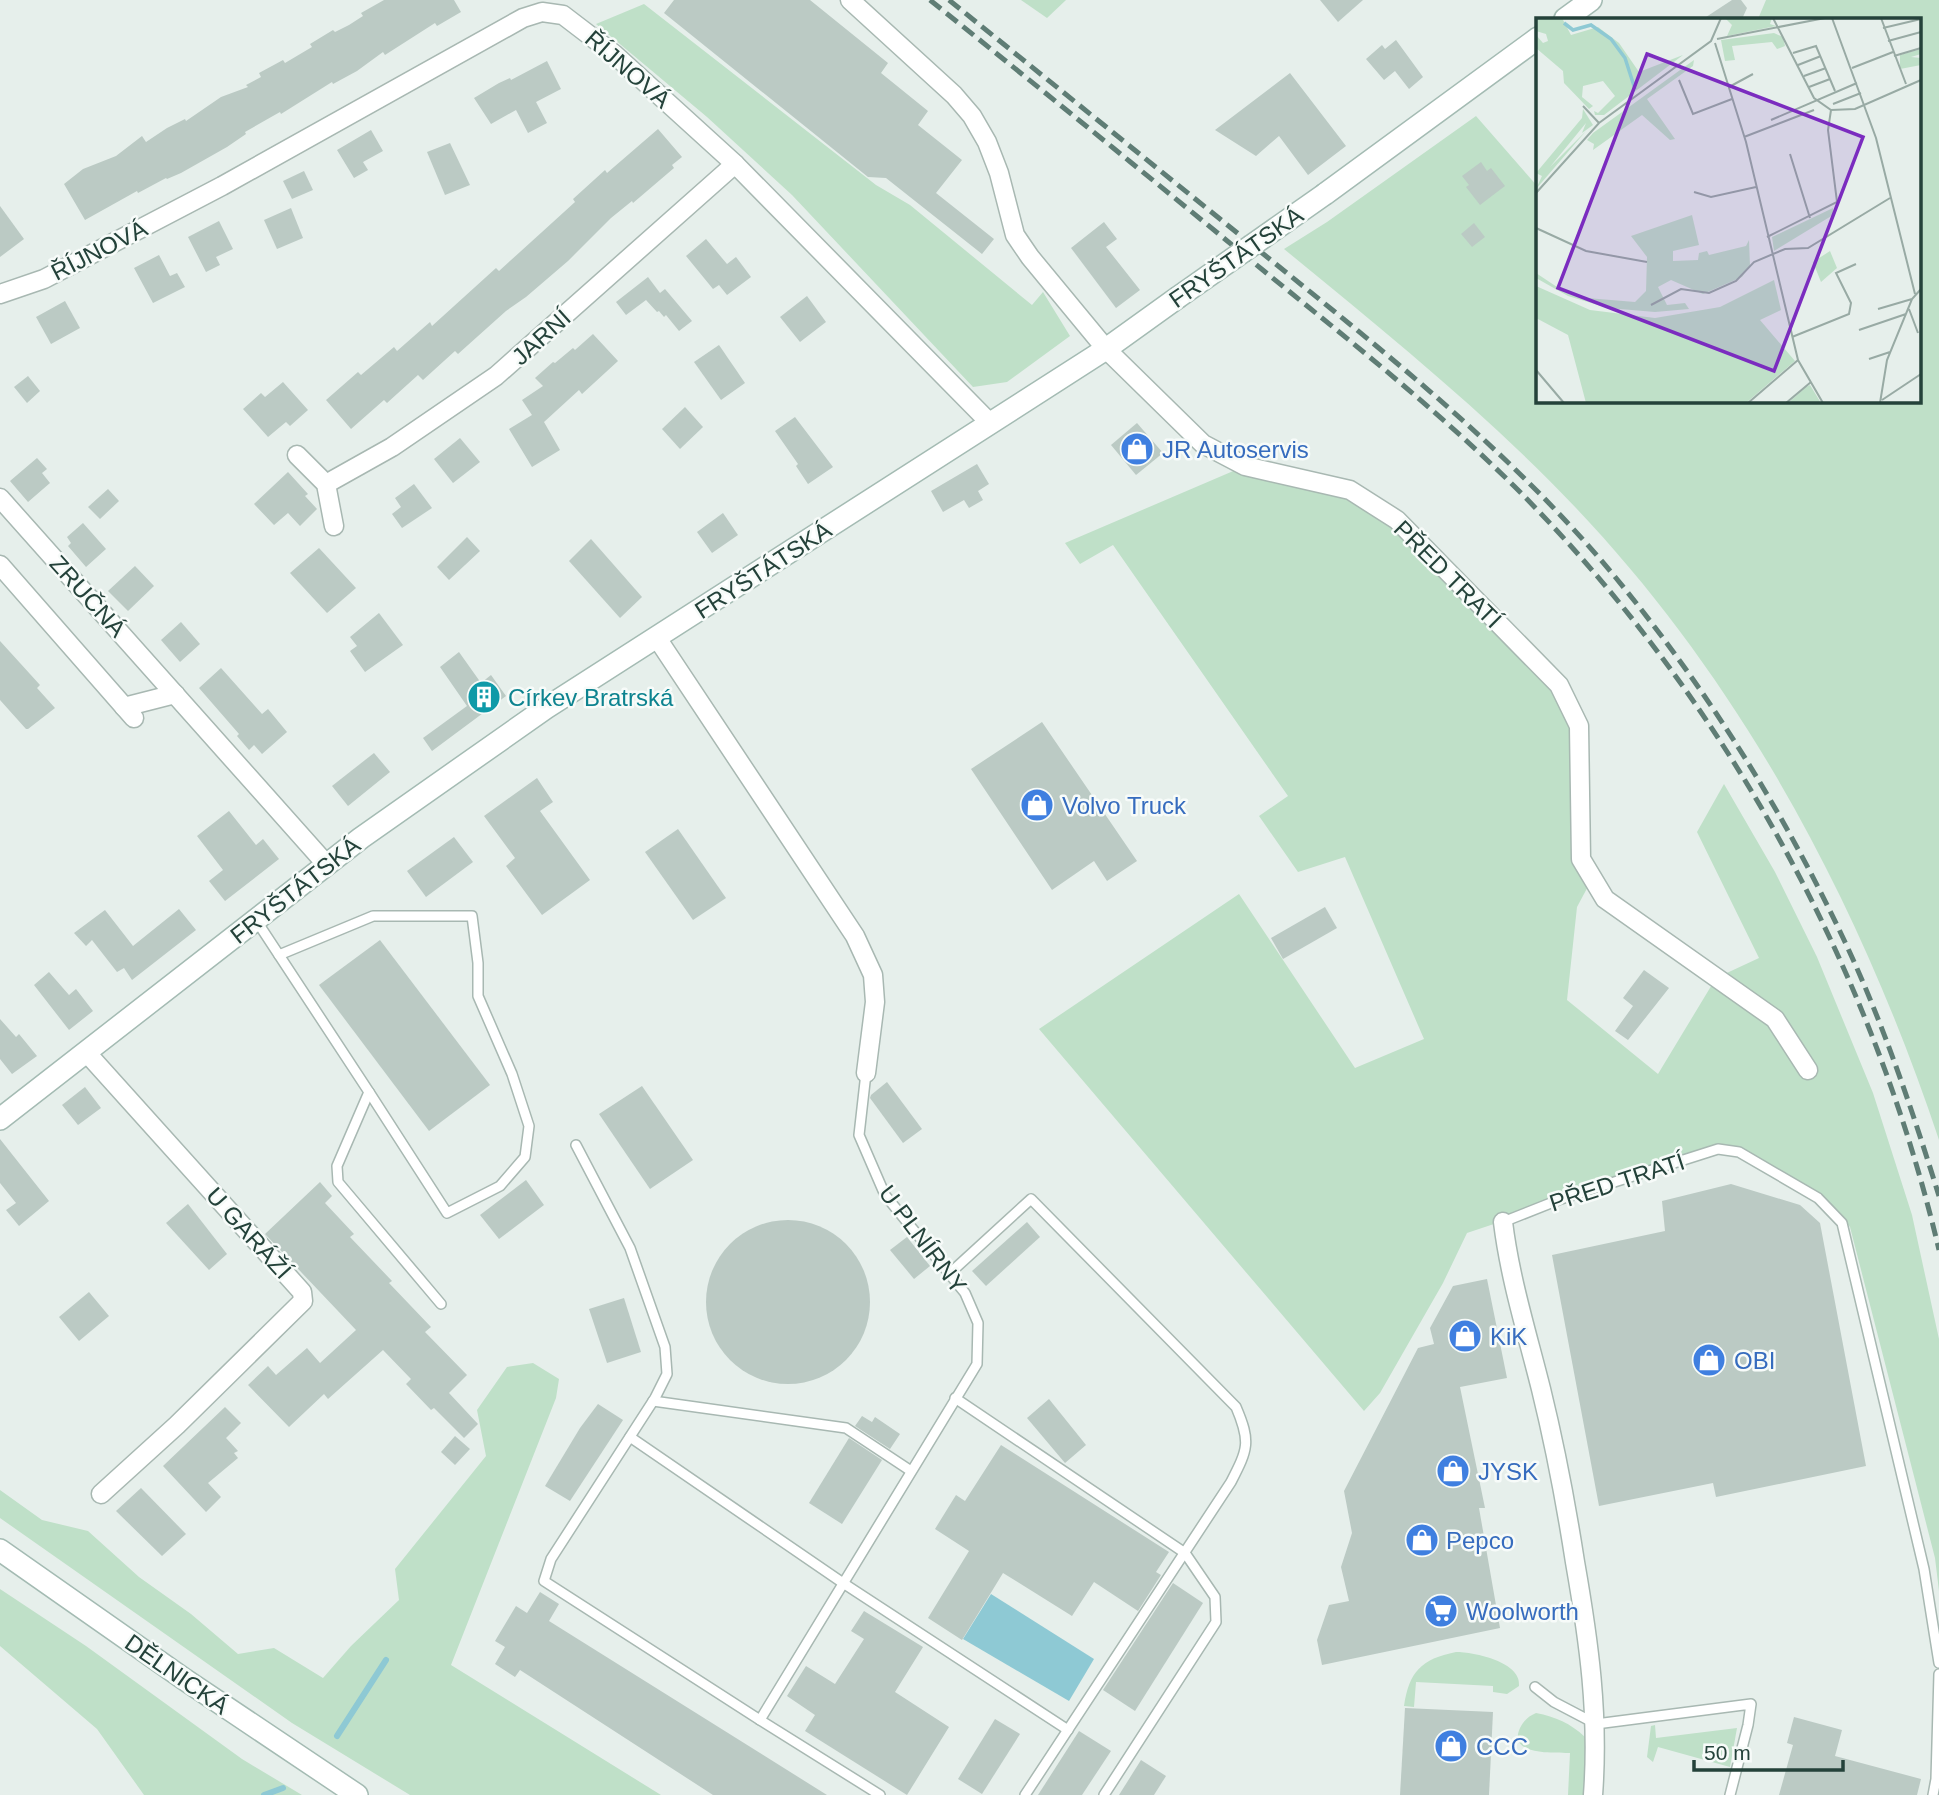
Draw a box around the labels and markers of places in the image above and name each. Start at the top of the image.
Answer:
shop icon: JR Autoservis [1118,430,1156,468]
place label: JR Autoservis [1162,436,1309,463]
building icon: Církev Bratrská [465,678,503,716]
place label: Církev Bratrská [508,684,674,711]
shop icon: Volvo Truck [1018,786,1056,824]
place label: Volvo Truck [1062,792,1187,819]
shop icon: KiK [1446,1317,1484,1355]
place label: KiK [1490,1323,1527,1350]
shop icon: OBI [1690,1341,1728,1379]
place label: OBI [1734,1347,1775,1374]
shop icon: JYSK [1434,1452,1472,1490]
place label: JYSK [1478,1458,1538,1485]
shop icon: Pepco [1403,1521,1441,1559]
place label: Pepco [1446,1527,1514,1554]
supermarket icon: Woolworth [1422,1592,1460,1630]
place label: Woolworth [1466,1598,1579,1625]
shop icon: CCC [1432,1727,1470,1765]
place label: CCC [1476,1733,1528,1760]

